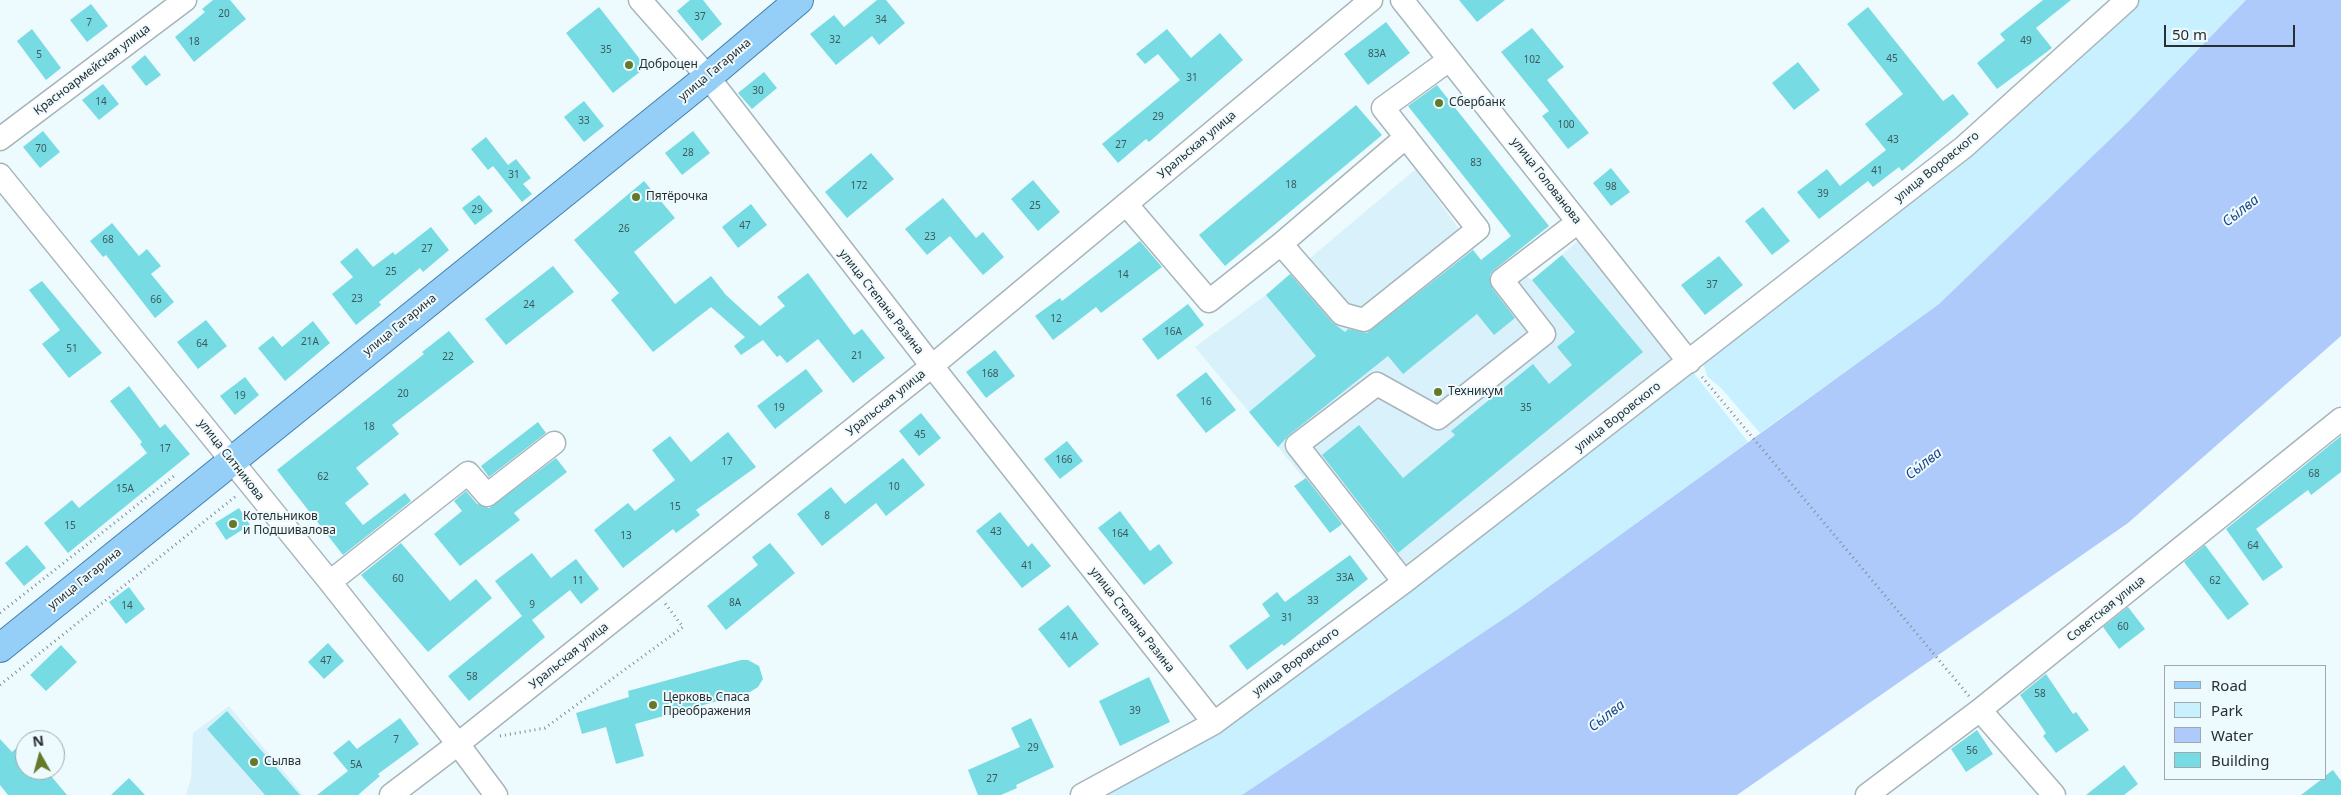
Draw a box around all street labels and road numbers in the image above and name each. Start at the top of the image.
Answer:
street label: Красноармейская улица [31,22,153,118]
street label: улица Гагарина [676,36,754,104]
street label: Уральская улица [1155,108,1239,182]
street label: улица Воровского [1892,128,1982,206]
street label: улица Голованова [1508,135,1584,227]
street label: улица Степана Разина [836,247,926,357]
street label: улица Гагарина [360,291,440,359]
street label: Уральская улица [844,367,928,439]
street label: улица Воровского [1572,379,1664,455]
street label: улица Ситникова [195,416,267,504]
street label: улица Гагарина [45,545,125,613]
street label: улица Степана Разина [1087,565,1177,675]
street label: Советская улица [2064,573,2148,645]
street label: Уральская улица [527,620,611,692]
street label: улица Воровского [1250,625,1342,699]

